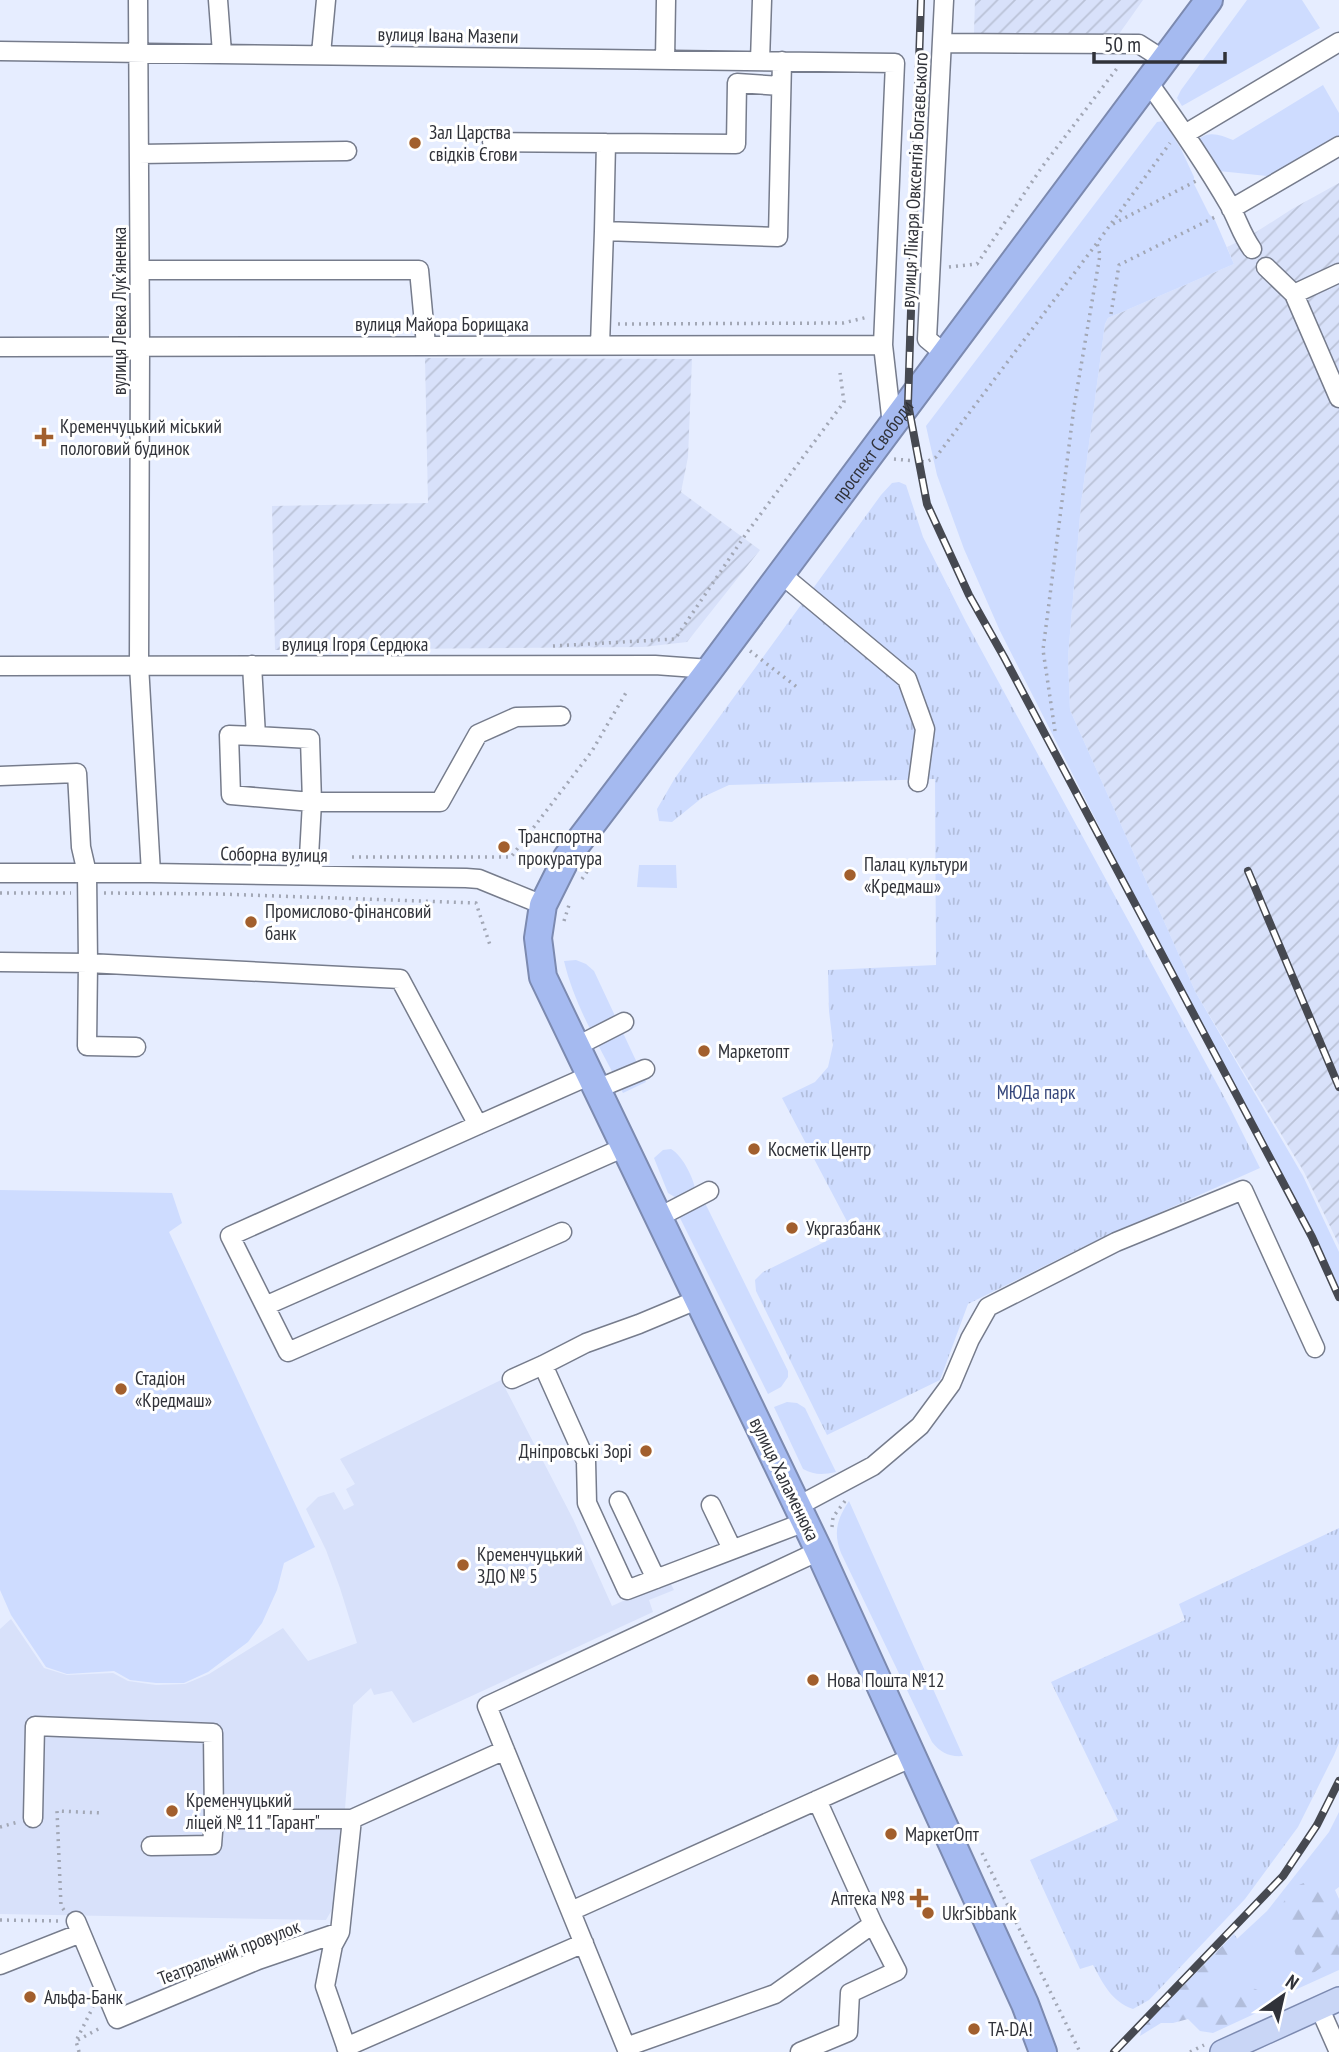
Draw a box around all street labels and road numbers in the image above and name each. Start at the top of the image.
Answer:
street label: вулиця Івана Мазепи [377,22,519,48]
street label: вулиця Лікаря Овксентія Богаєвського [895,52,933,308]
street label: вулиця Левка Лукʼяненка [107,227,131,395]
street label: вулиця Майора Борищака [355,312,529,336]
street label: проспект Свободи [826,395,919,507]
street label: вулиця Ігоря Сердюка [282,632,428,656]
street label: Соборна вулиця [220,841,328,867]
street label: вулиця Халаменюка [745,1413,825,1545]
street label: Театральний провулок [155,1914,304,1990]

